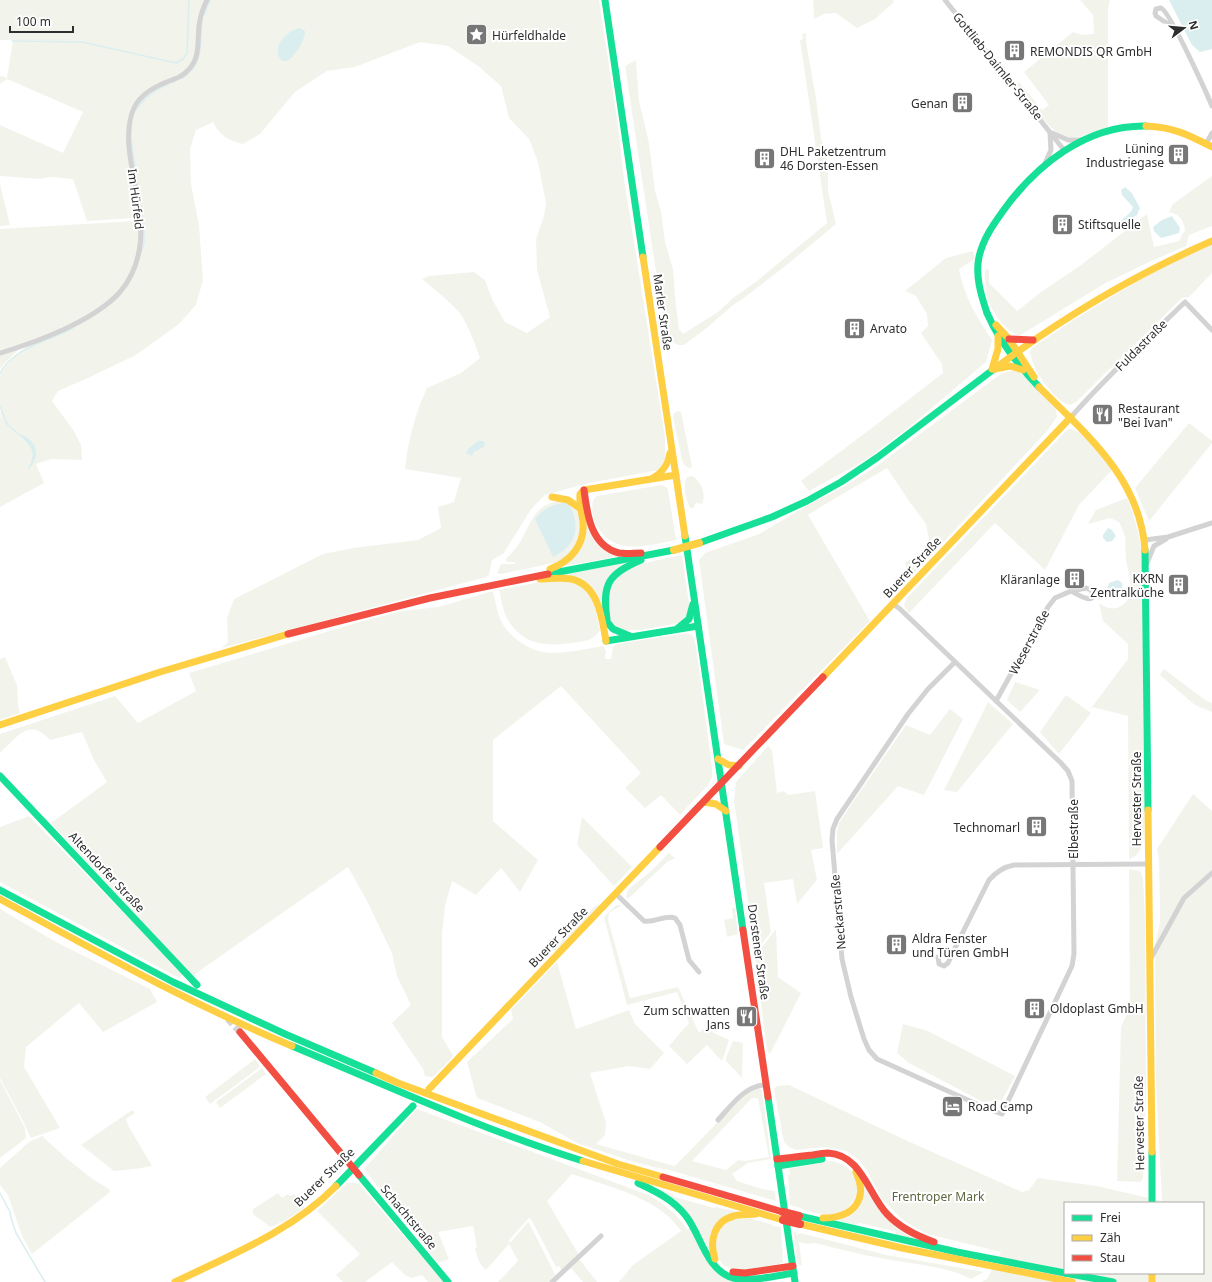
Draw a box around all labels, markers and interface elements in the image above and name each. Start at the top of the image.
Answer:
scale bar [10,8,73,34]
north arrow [1164,8,1204,48]
street label: Gottlieb-Daimler-Straße [949,9,1047,124]
text: 100 m [16,13,51,30]
text: N [1186,19,1203,31]
place icon: Hürfeldhalde [463,22,489,48]
place label: Hürfeldhalde [492,27,566,44]
building icon: REMONDIS QR GmbH [1002,38,1028,64]
place label: REMONDIS QR GmbH [1030,43,1152,60]
building icon: Genan [950,90,976,116]
place label: Genan [911,95,948,112]
place label: Lüning Industriegase [1086,140,1164,171]
building icon: Lüning Industriegase [1166,142,1192,168]
place label: DHL Paketzentrum 46 Dorsten-Essen [780,143,886,174]
building icon: DHL Paketzentrum 46 Dorsten-Essen [751,145,777,171]
street label: Im Hürfeld [124,168,148,230]
building icon: Stiftsquelle [1049,211,1075,237]
place label: Stiftsquelle [1078,216,1141,233]
street label: Marler Straße [649,273,677,352]
building icon: Arvato [841,315,867,341]
street label: Fuldastraße [1111,315,1171,375]
place label: Arvato [870,320,907,337]
place label: Restaurant "Bei Ivan" [1118,400,1180,431]
restaurant icon: Restaurant "Bei Ivan" [1089,402,1115,428]
street label: Buerer Straße [879,532,945,601]
building icon: Kläranlage [1062,566,1088,592]
place label: KKRN Zentralküche [1090,570,1164,601]
place label: Kläranlage [1000,571,1060,588]
building icon: KKRN Zentralküche [1166,572,1192,598]
street label: Weserstraße [1005,606,1053,677]
street label: Hervester Straße [1128,751,1145,847]
street label: Elbestraße [1065,799,1082,859]
building icon: Technomarl [1023,814,1049,840]
place label: Technomarl [954,819,1020,836]
street label: Altendorfer Straße [65,828,149,916]
street label: Neckarstraße [826,873,850,950]
street label: Buerer Straße [525,903,591,971]
street label: Dorstener Straße [744,903,774,1001]
place label: Aldra Fenster und Türen GmbH [912,930,1009,961]
building icon: Aldra Fenster und Türen GmbH [883,932,909,958]
building icon: Oldoplast GmbH [1022,995,1048,1021]
place label: Oldoplast GmbH [1050,1000,1144,1017]
place label: Zum schwatten Jans [643,1002,730,1033]
restaurant icon: Zum schwatten Jans [733,1004,759,1030]
street label: Hervester Straße [1130,1075,1148,1171]
hotel icon: Road Camp [940,1093,966,1119]
place label: Road Camp [968,1098,1033,1115]
street label: Buerer Straße [290,1144,358,1210]
street label: Schachtstraße [377,1181,441,1253]
park label: Frentroper Mark [892,1188,985,1205]
legend [1064,1202,1204,1274]
text: Frei [1100,1209,1121,1226]
text: Zäh [1100,1229,1121,1246]
text: Stau [1100,1249,1125,1266]

